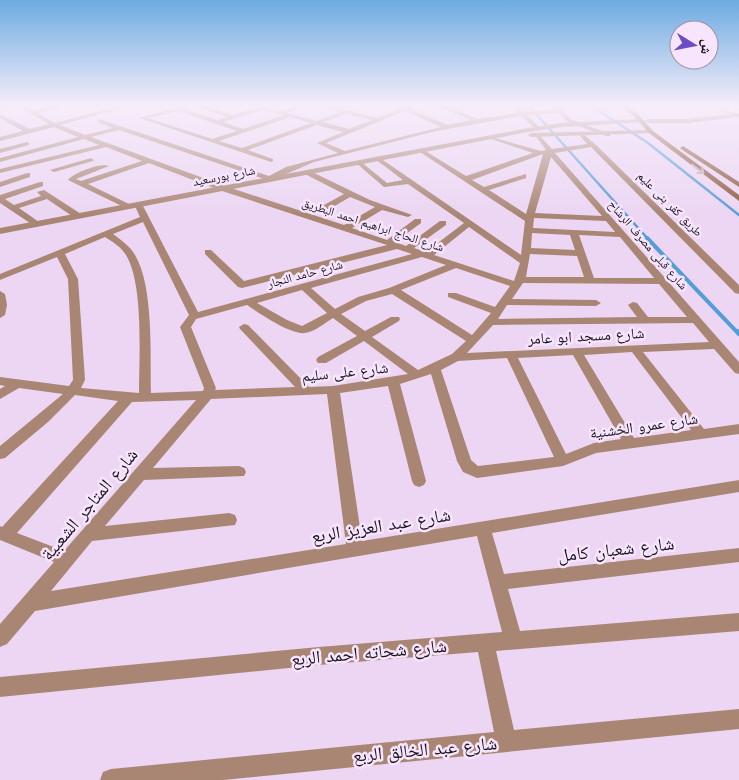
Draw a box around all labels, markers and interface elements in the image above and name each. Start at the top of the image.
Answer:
north arrow [669,20,719,70]
text: ش [697,38,716,56]
street label: شارع بورسعيد [192,163,257,190]
one-way arrow [691,164,704,175]
street label: طريق كفر بنى عليم [634,169,705,240]
street label: شارع الحاج ابراهيم احمد البطريق [300,195,446,256]
street label: شارع قبلى مصرف الرشاح [605,198,691,293]
street label: شارع حامد النجار [265,257,345,292]
street label: شارع مسجد ابو عامر [526,324,645,349]
street label: شارع على سليم [301,358,390,387]
street label: شارع عمرو الخشنية [589,409,699,443]
street label: شارع المتاجر الشعبية [36,444,143,565]
street label: شارع عبد العزيز الربع [310,504,452,548]
street label: شارع شعبان كامل [557,532,675,567]
street label: شارع شحاته احمد الربع [290,635,448,671]
street label: شارع عبد الخالق الربع [352,732,498,768]

